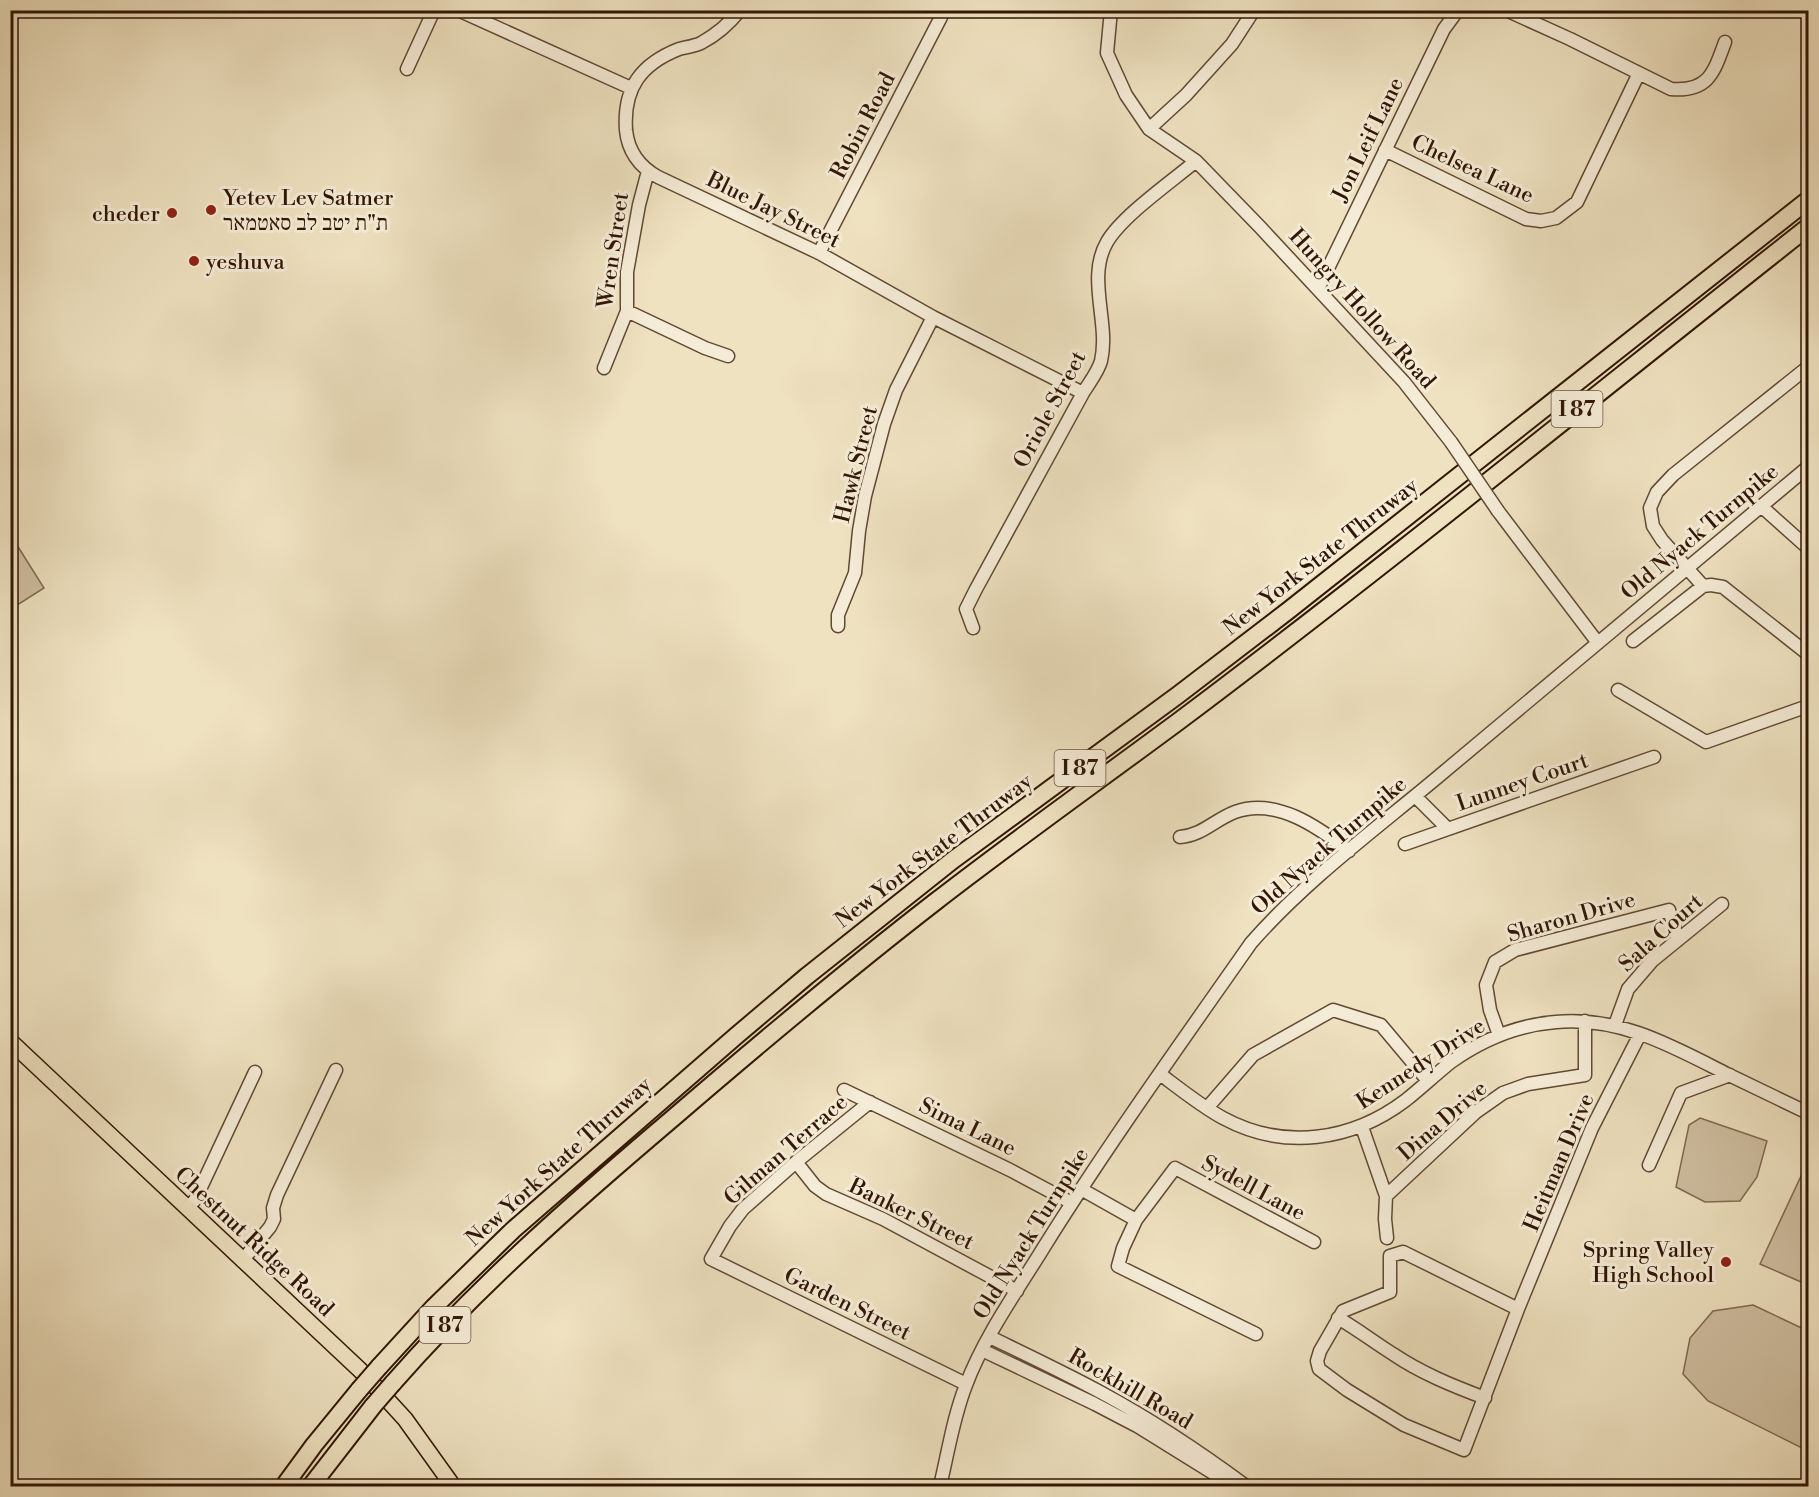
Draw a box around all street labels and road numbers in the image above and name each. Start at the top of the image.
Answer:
street label: Robin Road [825,67,902,183]
street label: Jon Leif Lane [1326,73,1410,207]
street label: Chelsea Lane [1407,129,1538,210]
street label: Blue Jay Street [701,166,845,254]
street label: Wren Street [592,190,635,311]
street label: Hungry Hollow Road [1283,223,1441,395]
street label: Oriole Street [1008,346,1093,473]
road number: I 87 [1552,391,1602,427]
street label: Hawk Street [829,403,884,526]
street label: Old Nyack Turnpike [1616,458,1784,606]
street label: New York State Thruway [1218,472,1424,642]
street label: Lunney Court [1453,747,1592,818]
road number: I 87 [1054,750,1106,786]
street label: New York State Thruway [830,768,1038,934]
street label: Old Nyack Turnpike [1246,771,1412,921]
street label: Sharon Drive [1504,886,1639,949]
street label: Sala Court [1613,888,1709,978]
street label: Kennedy Drive [1351,1013,1490,1116]
street label: New York State Thruway [461,1072,657,1252]
street label: Dina Drive [1393,1075,1493,1167]
street label: Gilman Terrace [719,1089,853,1211]
street label: Heitman Drive [1518,1089,1601,1236]
street label: Sima Lane [914,1092,1020,1162]
street label: Old Nyack Turnpike [968,1143,1095,1325]
street label: Sydell Lane [1197,1150,1310,1227]
street label: Chestnut Ridge Road [169,1161,339,1323]
street label: Banker Street [843,1172,979,1256]
street label: Garden Street [780,1262,915,1347]
road number: I 87 [420,1307,470,1343]
street label: Rockhill Road [1063,1343,1198,1436]

